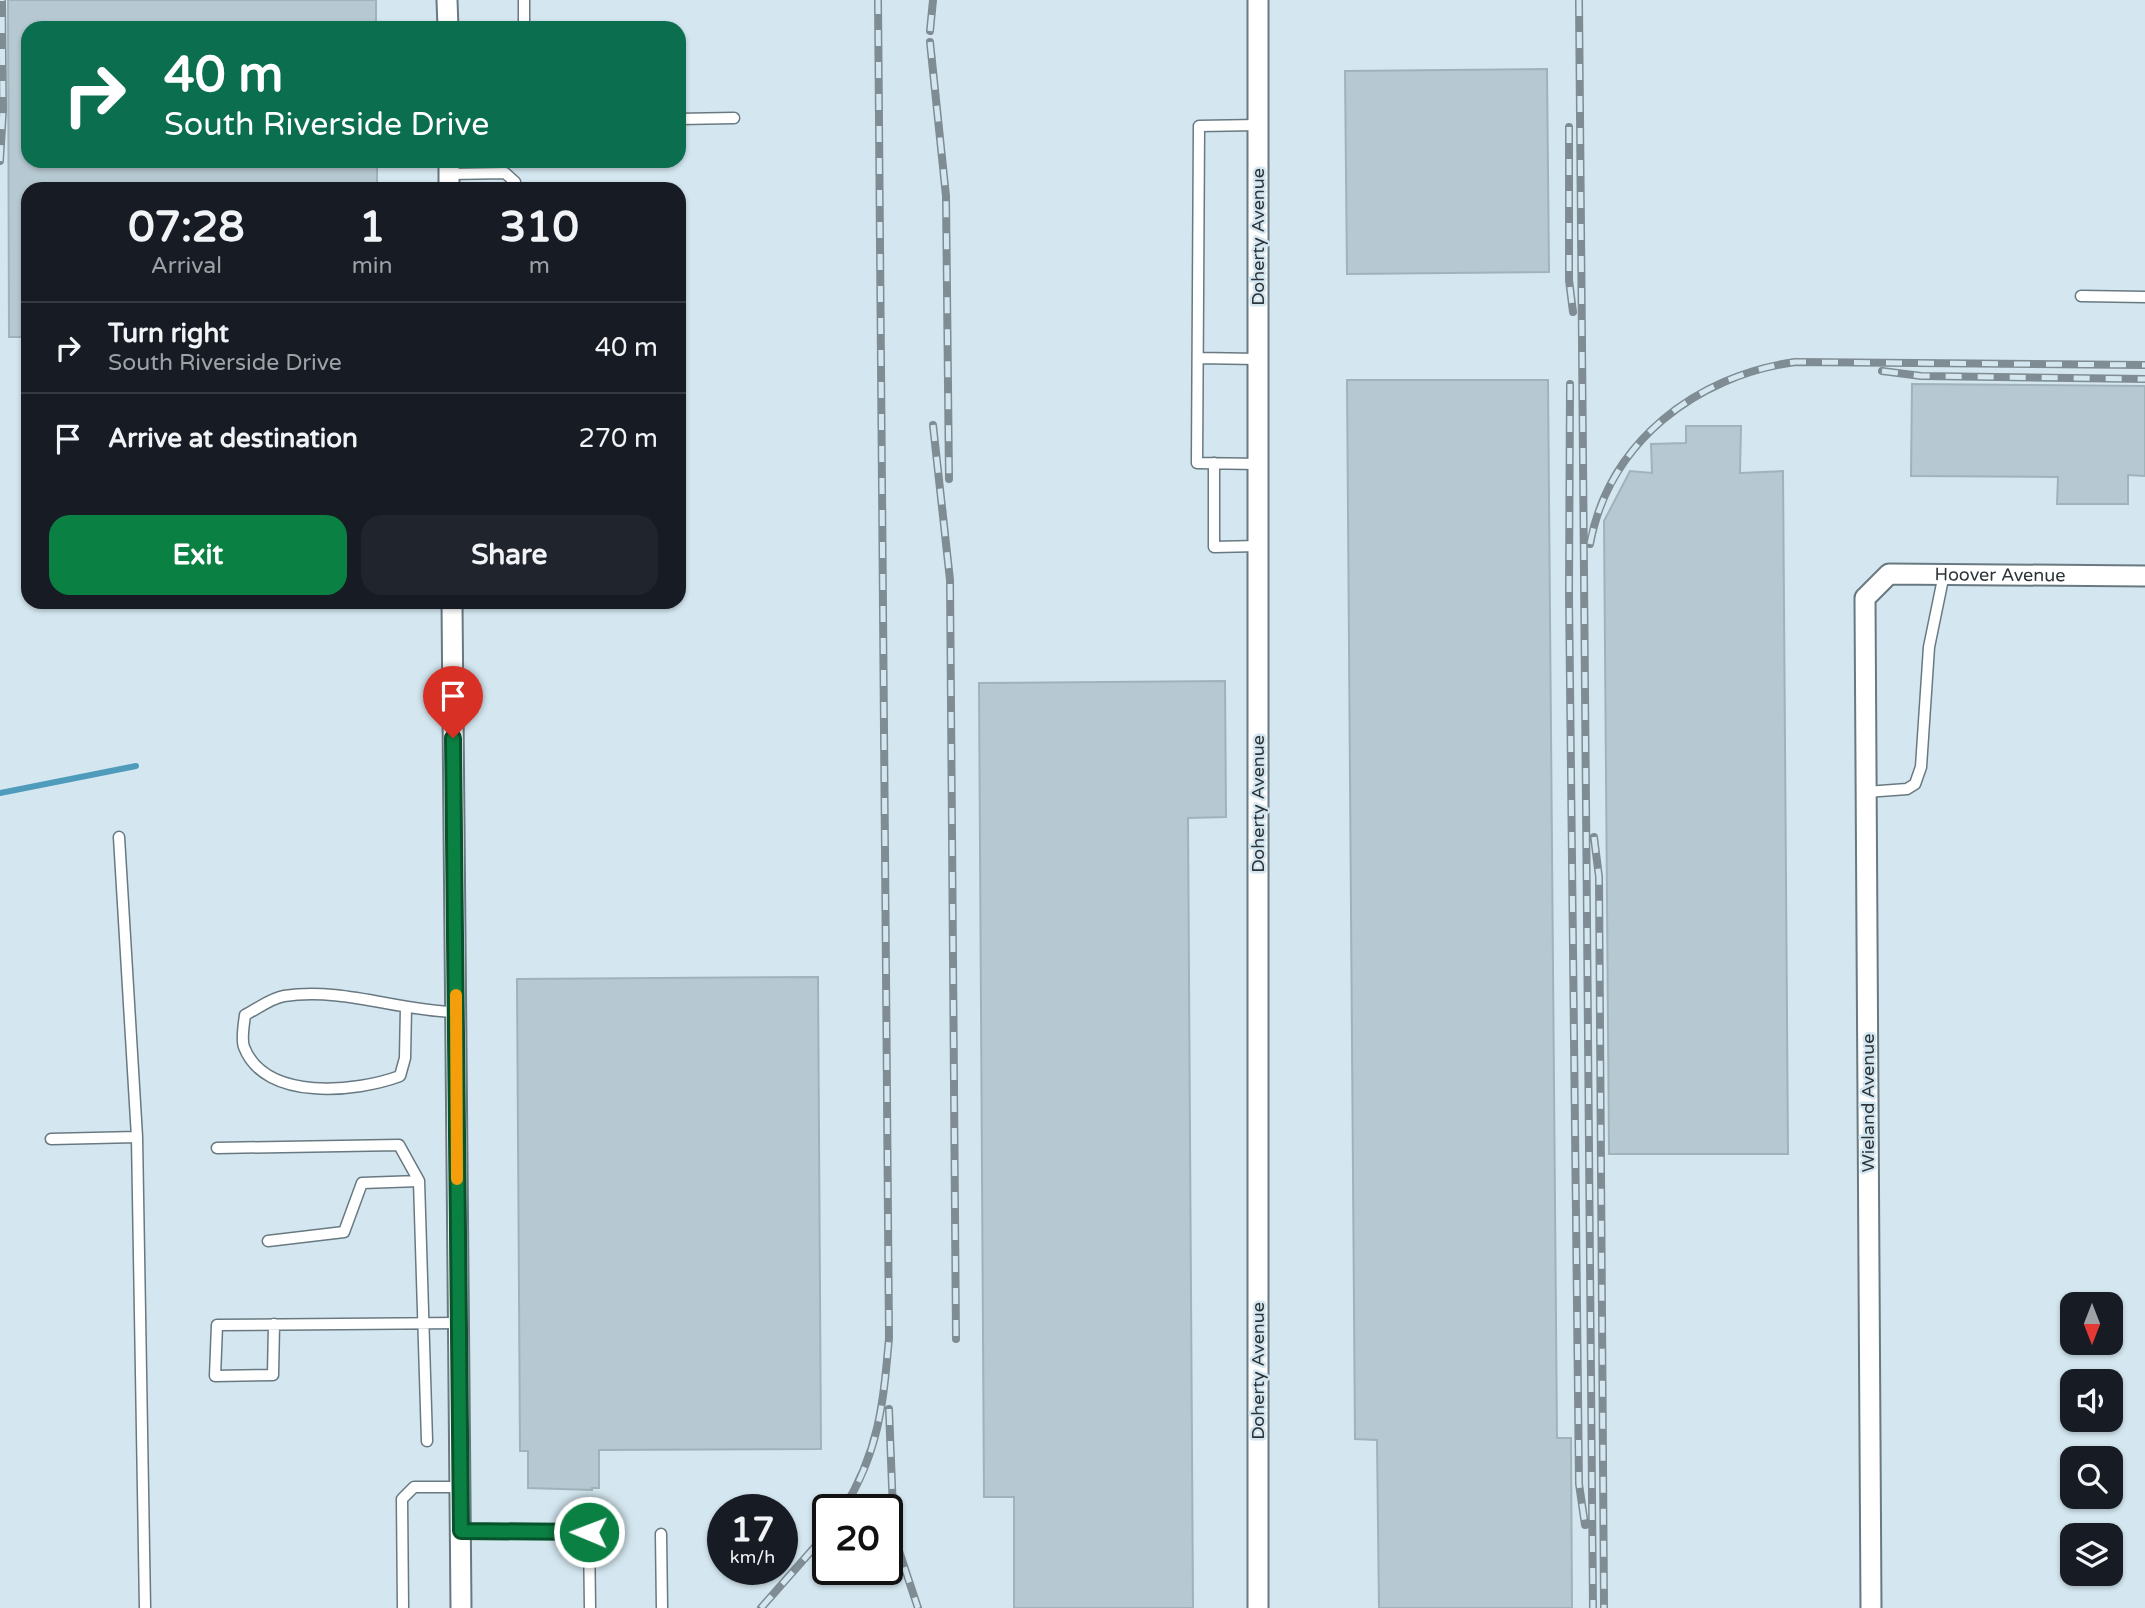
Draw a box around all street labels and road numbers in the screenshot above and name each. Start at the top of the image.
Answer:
street label: Doherty Avenue [1247,168,1269,306]
street label: Hoover Avenue [1935,563,2066,586]
street label: Doherty Avenue [1247,735,1269,873]
street label: Wieland Avenue [1857,1034,1879,1172]
street label: Doherty Avenue [1247,1302,1269,1440]

